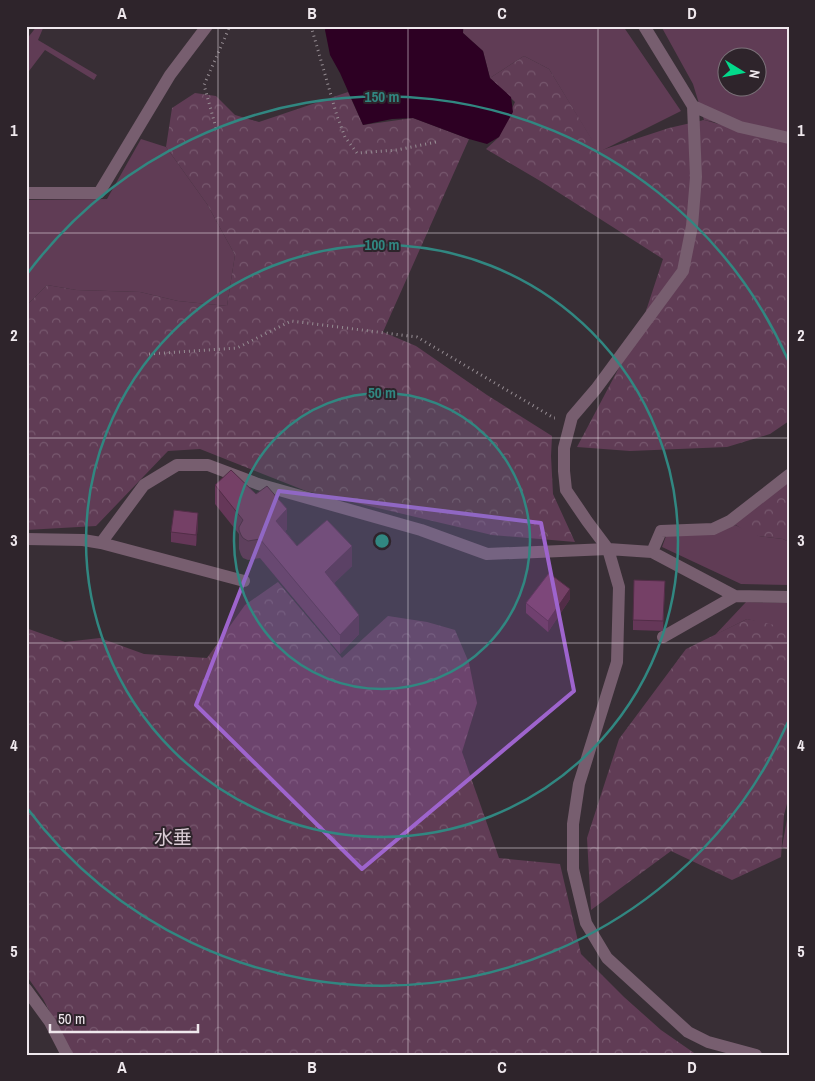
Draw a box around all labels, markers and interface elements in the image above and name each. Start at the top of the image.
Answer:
text: A [117,2,127,24]
text: B [307,2,317,24]
text: C [497,2,507,24]
text: D [687,2,697,24]
north arrow [718,48,768,98]
text: N [745,69,764,80]
text: 150 m [365,86,399,107]
text: 1 [10,119,18,141]
text: 1 [797,119,805,141]
text: 100 m [365,234,399,255]
text: 2 [10,324,18,346]
text: 2 [797,324,805,346]
text: 50 m [368,382,396,403]
text: 3 [10,529,18,551]
text: 3 [797,529,805,551]
centre of rings [373,532,391,550]
text: 4 [10,734,18,756]
text: 4 [797,734,805,756]
district label: 水垂 [154,824,192,850]
text: 5 [10,940,18,962]
text: 5 [797,940,805,962]
scale bar [50,1001,198,1033]
text: 50 m [58,1008,85,1029]
text: A [117,1056,127,1078]
text: B [307,1056,317,1078]
text: C [497,1056,507,1078]
text: D [687,1056,697,1078]

